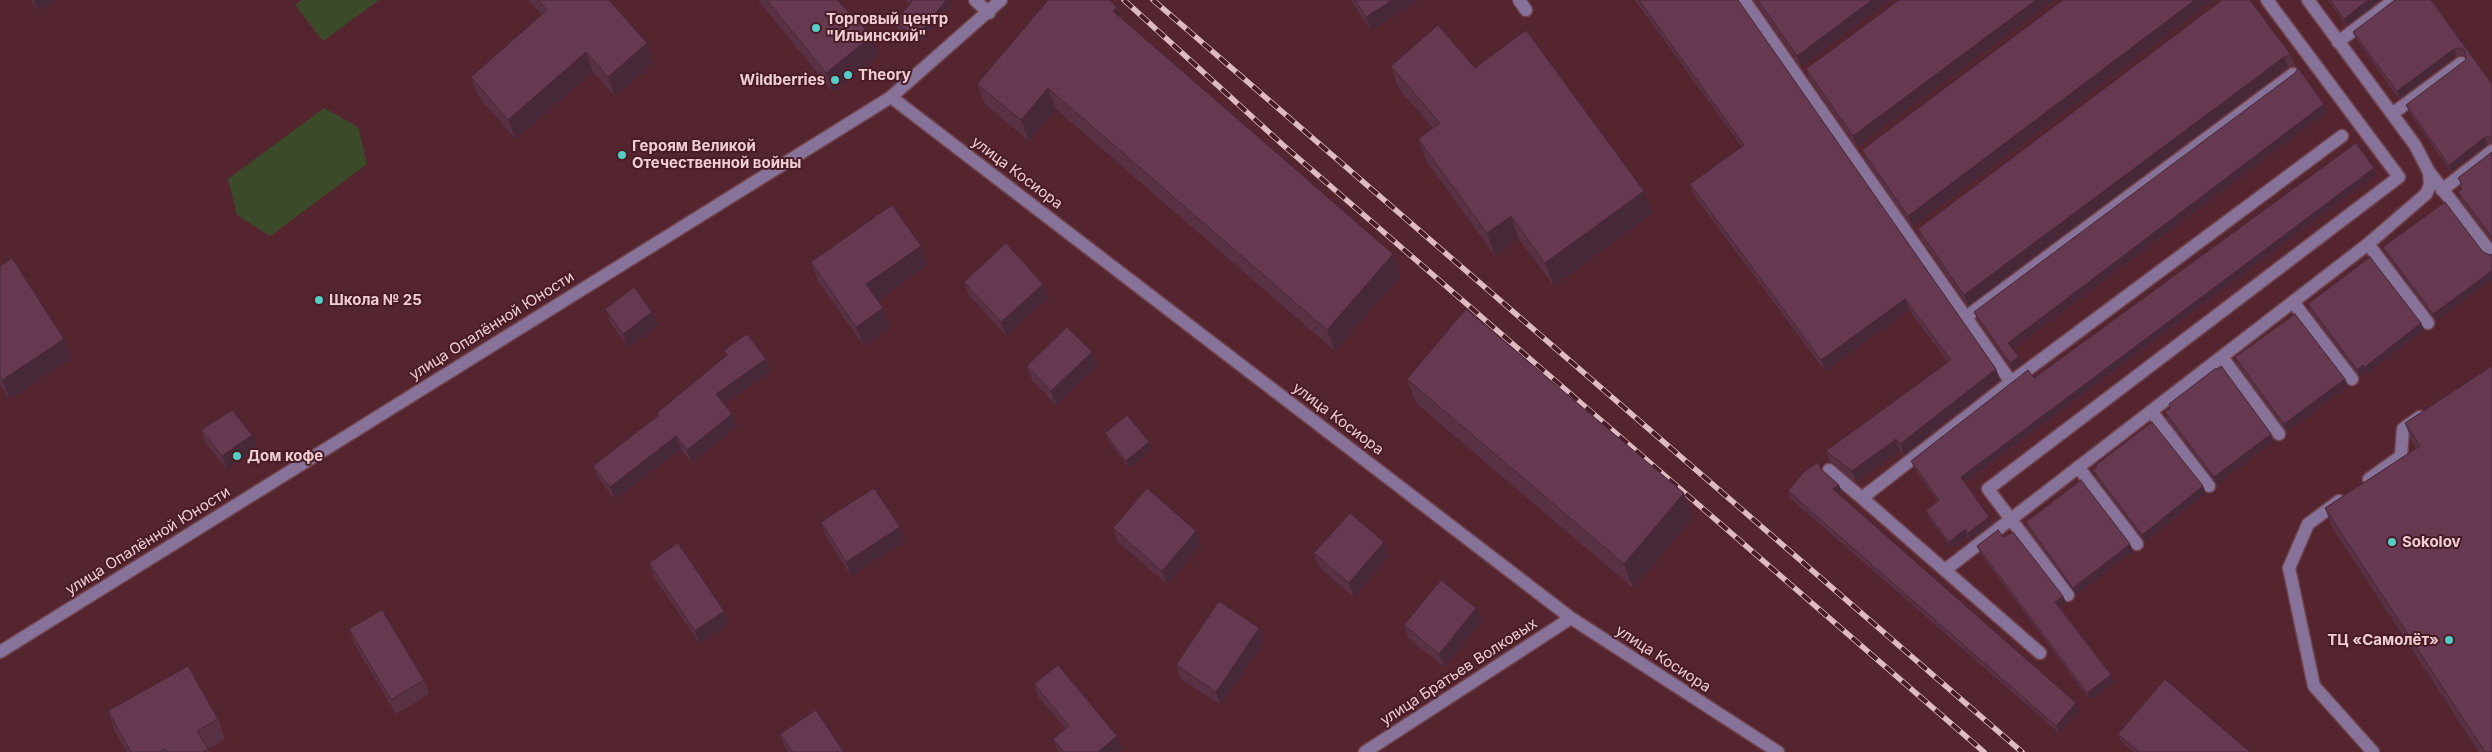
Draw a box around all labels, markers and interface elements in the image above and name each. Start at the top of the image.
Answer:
place label: Торговый центр "Ильинский" [826,10,948,45]
marker: Торговый центр "Ильинский" [810,22,822,34]
place label: Theory [858,66,911,84]
marker: Theory [842,69,854,81]
place label: Wildberries [740,71,825,89]
marker: Wildberries [829,74,841,86]
street label: улица Косиора [968,133,1066,213]
place label: Героям Великой Отечественной войны [632,137,801,172]
marker: Героям Великой Отечественной войны [616,149,628,161]
street label: улица Опалённой Юности [406,268,578,384]
place label: Школа № 25 [329,291,422,309]
marker: Школа № 25 [313,294,325,306]
street label: улица Косиора [1289,379,1387,459]
place label: Дом кофе [247,447,323,465]
marker: Дом кофе [231,450,243,462]
street label: улица Опалённой Юности [62,483,234,599]
place label: Sokolov [2402,533,2461,551]
marker: Sokolov [2386,536,2398,548]
street label: улица Братьев Волковых [1377,615,1541,729]
street label: улица Косиора [1612,622,1714,696]
place label: ТЦ «Самолёт» [2327,631,2439,649]
marker: ТЦ «Самолёт» [2443,634,2455,646]

